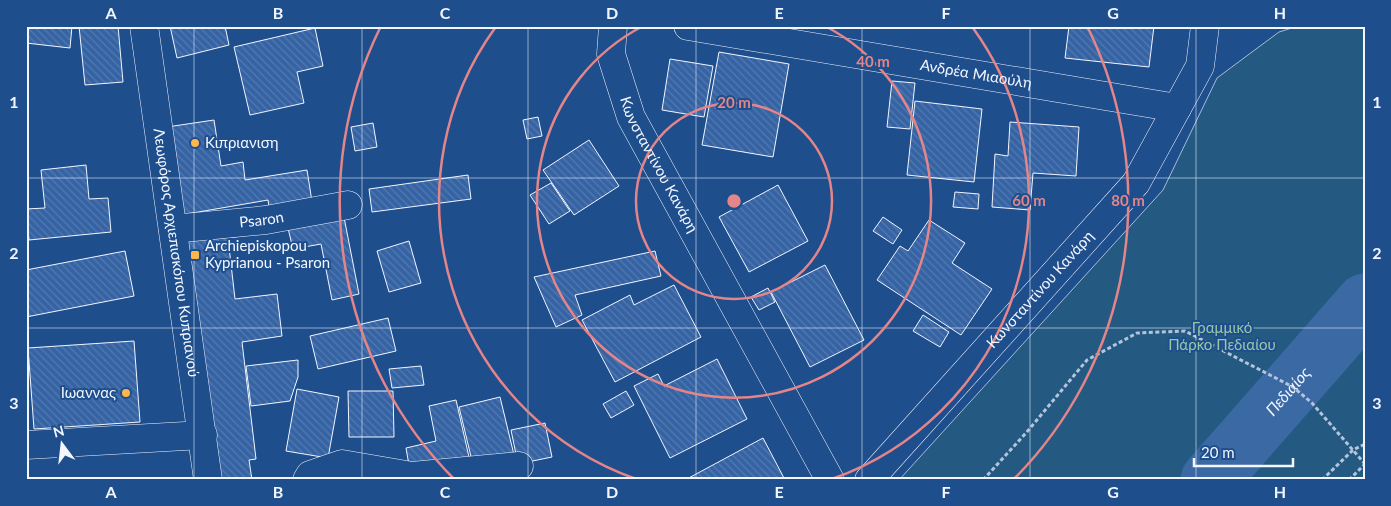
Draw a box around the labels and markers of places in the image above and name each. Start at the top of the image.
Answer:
place label: Κιπριανιση [205,133,278,151]
marker: Κιπριανιση [189,137,201,149]
centre of rings [725,192,743,210]
place label: Archiepiskopou Kyprianou - Psaron [205,236,330,271]
marker: Archiepiskopou Kyprianou - Psaron [189,249,201,261]
place label: Ιωαννας [61,383,116,401]
marker: Ιωαννας [120,387,132,399]

